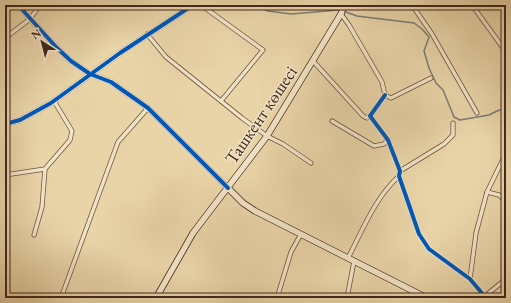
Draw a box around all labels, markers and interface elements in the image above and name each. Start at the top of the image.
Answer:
north arrow [22,22,62,62]
text: N [28,26,44,42]
street label: Ташкент көшесі [219,61,302,168]

